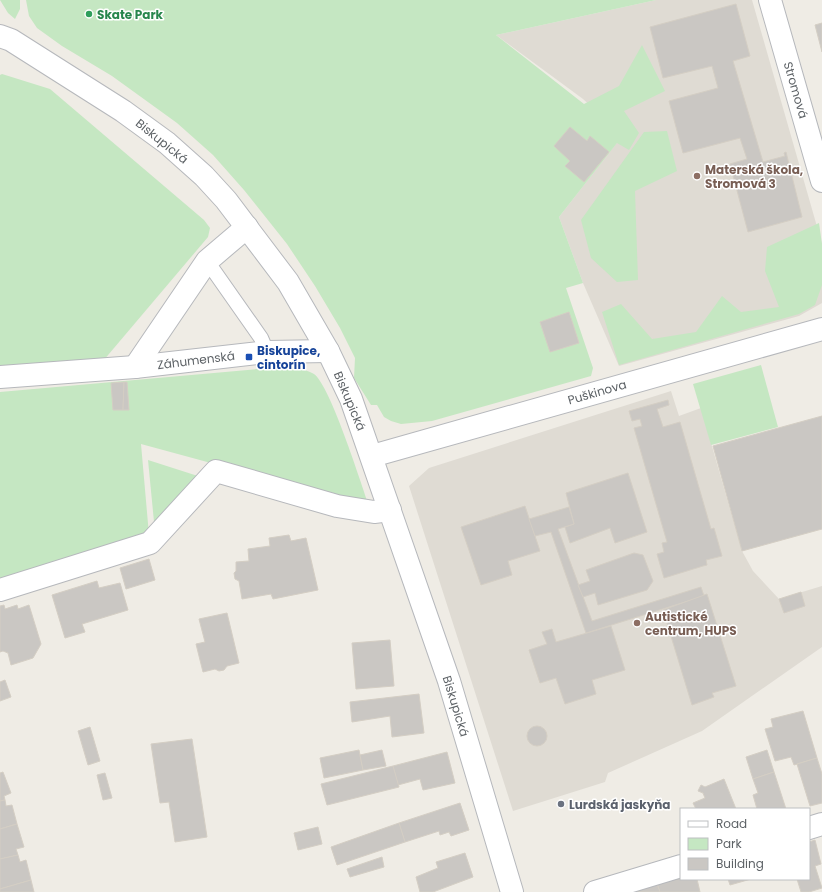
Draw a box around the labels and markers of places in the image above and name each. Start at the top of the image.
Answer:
place label: Skate Park [97,6,164,23]
marker: Skate Park [84,9,94,19]
place label: Materská škola, Stromová 3 [705,161,803,192]
marker: Materská škola, Stromová 3 [692,171,702,181]
place label: Biskupice, cintorín [257,342,320,373]
marker: Biskupice, cintorín [244,352,254,362]
place label: Autistické centrum, HUPS [645,608,737,639]
marker: Autistické centrum, HUPS [632,618,642,628]
place label: Lurdská jaskyňa [569,796,671,813]
marker: Lurdská jaskyňa [556,799,566,809]

